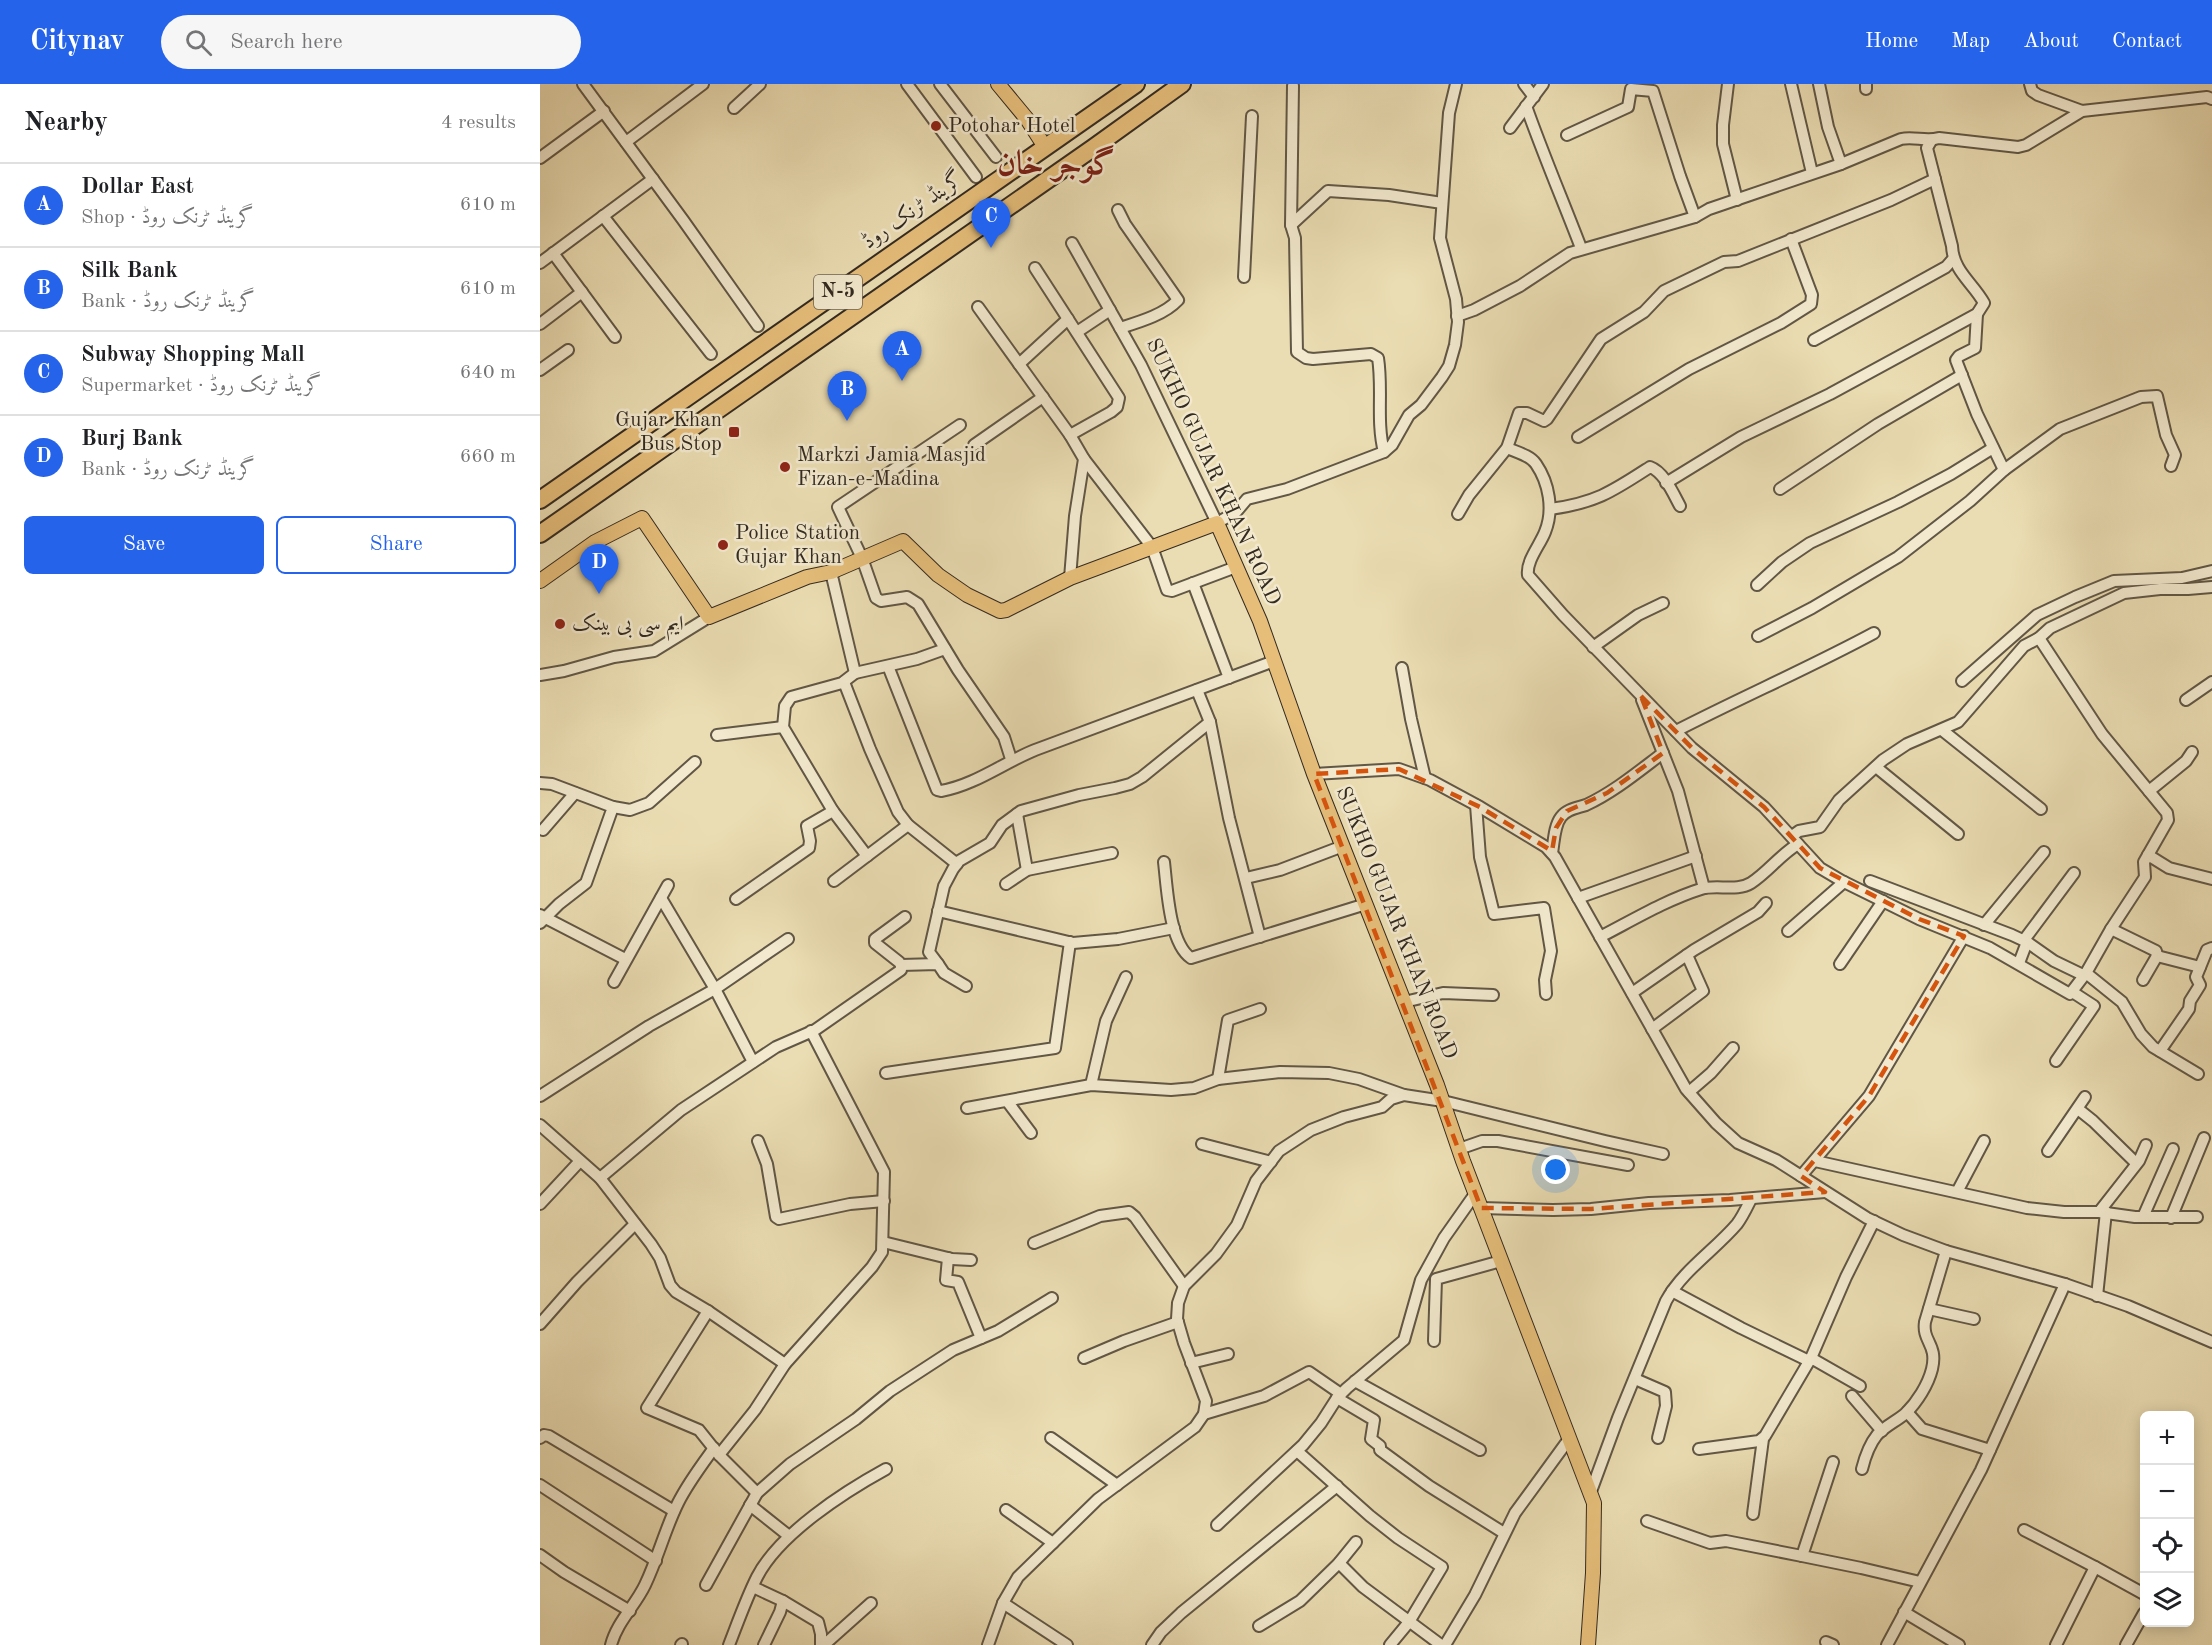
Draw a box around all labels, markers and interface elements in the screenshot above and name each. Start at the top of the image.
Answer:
search box [161,15,581,69]
icon: search [182,26,215,59]
text: Citynav [30,28,125,56]
text: Search here [230,31,343,53]
text: Home [1865,31,1918,52]
text: Map [1951,31,1990,52]
text: About [2023,31,2079,52]
text: Contact [2112,31,2182,52]
text: Nearby [24,110,108,136]
text: 4 results [441,113,516,133]
place label: Potohar Hotel [948,116,1076,137]
marker: Potohar Hotel [929,119,943,133]
district label: گوجر خان [997,145,1115,184]
street label: گرینڈ ٹرنک روڈ [856,165,968,254]
text: Dollar East [81,176,194,198]
text: A [36,195,51,215]
text: 610 m [460,195,516,215]
pin: C [972,198,1010,248]
text: Shop · گرینڈ ٹرنک روڈ [81,208,254,228]
text: Silk Bank [81,260,178,282]
road number: N-5 [814,275,862,309]
text: B [36,279,51,299]
text: 610 m [460,279,516,299]
text: Bank · گرینڈ ٹرنک روڈ [81,292,255,312]
pin: A [882,332,922,381]
street label: SUKHO GUJAR KHAN ROAD [1142,335,1284,609]
text: Subway Shopping Mall [81,344,305,366]
text: C [37,363,50,383]
text: 640 m [460,363,516,383]
pin: B [828,372,866,421]
text: Supermarket · گرینڈ ٹرنک روڈ [81,376,321,396]
place label: Gujar Khan Bus Stop [615,410,722,455]
marker: Gujar Khan Bus Stop [727,425,741,439]
text: Burj Bank [81,428,183,450]
place label: Markzi Jamia Masjid Fizan-e-Madina [797,445,986,490]
text: D [36,447,51,467]
text: 660 m [460,447,516,467]
text: Bank · گرینڈ ٹرنک روڈ [81,460,255,480]
marker: Markzi Jamia Masjid Fizan-e-Madina [778,460,792,474]
button: Save [24,516,264,574]
button: Share [276,516,516,574]
place label: Police Station Gujar Khan [735,523,860,568]
marker: Police Station Gujar Khan [716,538,730,552]
pin: D [580,544,618,594]
place label: ایم سی بی بینک [572,612,684,641]
marker: ایم سی بی بینک [553,617,567,631]
street label: SUKHO GUJAR KHAN ROAD [1332,784,1460,1062]
your location [1541,1155,1570,1184]
map controls [2140,1411,2194,1627]
button: + [2140,1411,2194,1465]
button: − [2140,1465,2194,1519]
button: locate [2140,1519,2194,1573]
button: layers [2140,1573,2194,1627]

